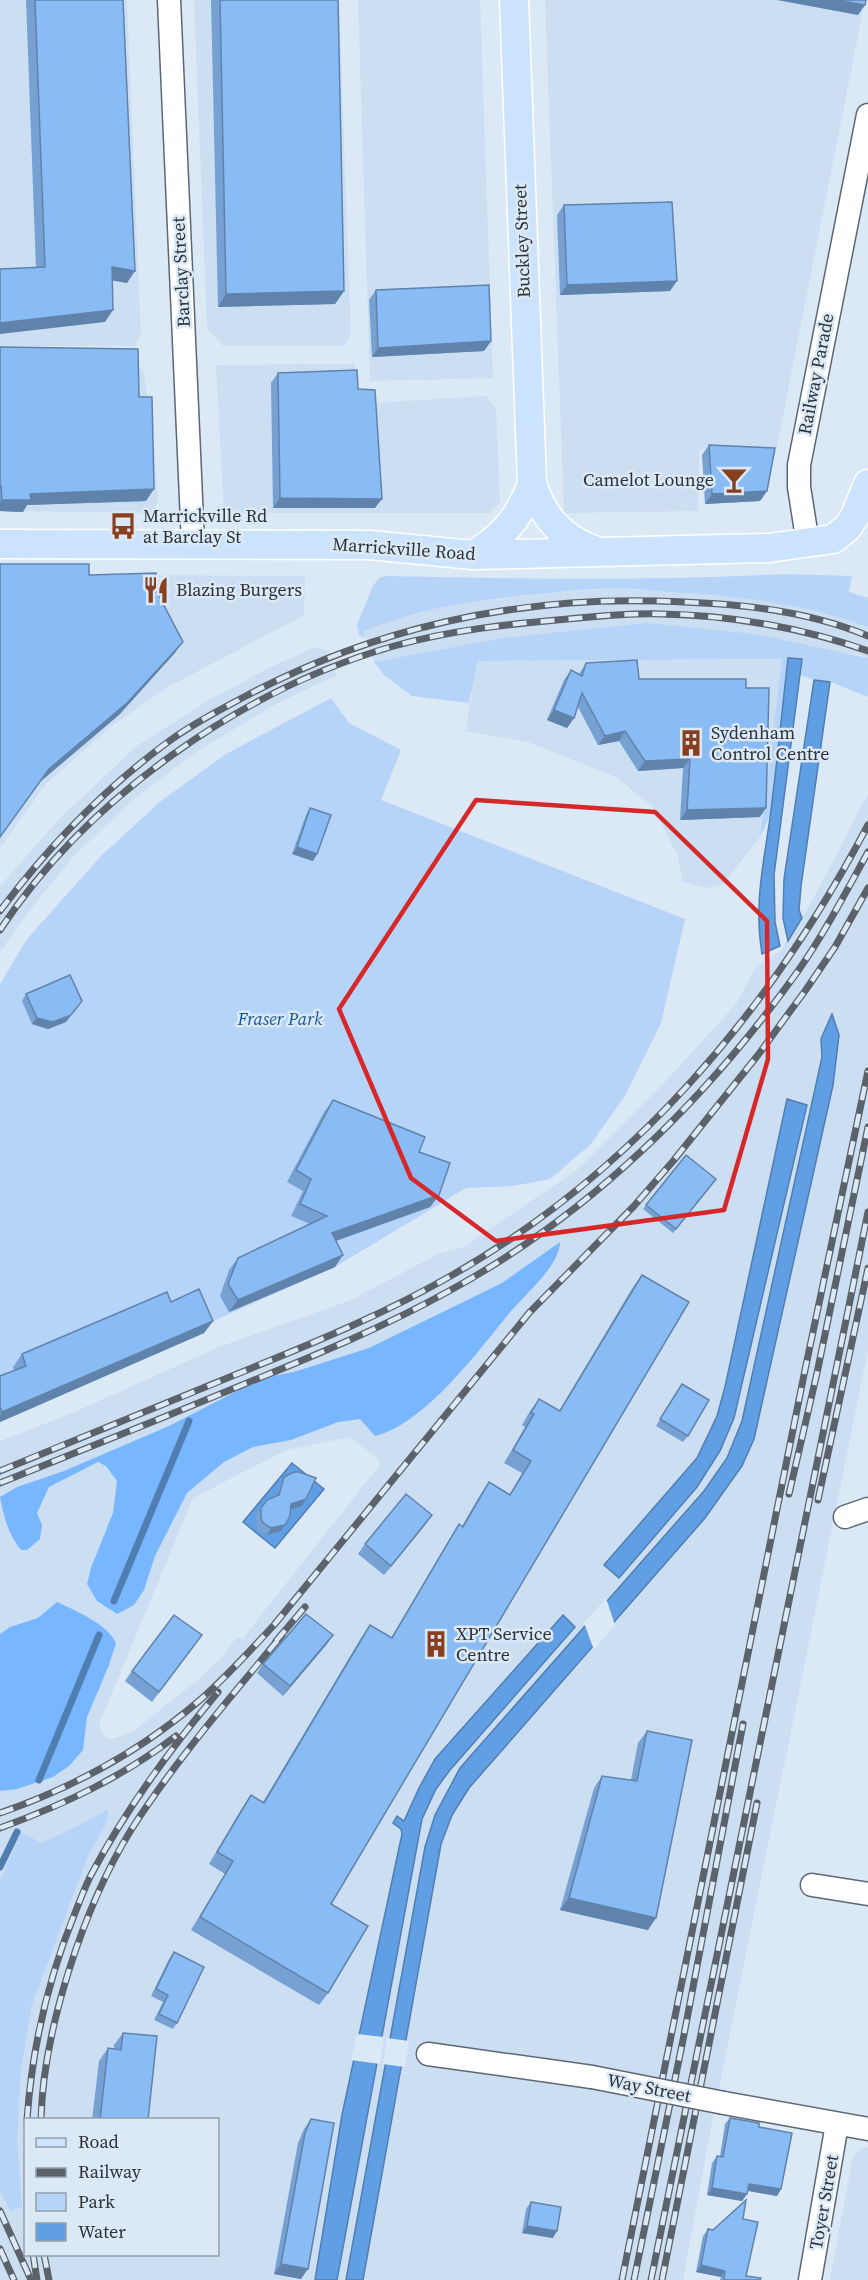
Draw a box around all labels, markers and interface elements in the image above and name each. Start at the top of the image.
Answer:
street label: Buckley Street [507,183,536,298]
street label: Barclay Street [165,216,196,328]
street label: Railway Parade [792,311,840,437]
bar icon: Camelot Lounge [719,465,749,495]
place label: Camelot Lounge [583,467,714,492]
place label: Marrickville Rd at Barclay St [143,503,267,549]
bus stop icon: Marrickville Rd at Barclay St [108,511,138,541]
street label: Marrickville Road [332,531,476,566]
restaurant icon: Blazing Burgers [141,575,171,605]
place label: Blazing Burgers [176,577,302,602]
place label: Sydenham Control Centre [711,720,829,766]
building icon: Sydenham Control Centre [676,728,706,758]
park label: Fraser Park [237,1006,323,1031]
place label: XPT Service Centre [456,1621,552,1667]
building icon: XPT Service Centre [421,1629,451,1659]
street label: Way Street [605,2067,693,2108]
legend [24,2118,219,2256]
text: Road [78,2129,119,2154]
street label: Toyer Street [803,2152,844,2251]
text: Railway [78,2159,142,2184]
text: Park [78,2189,115,2214]
text: Water [78,2219,126,2244]

